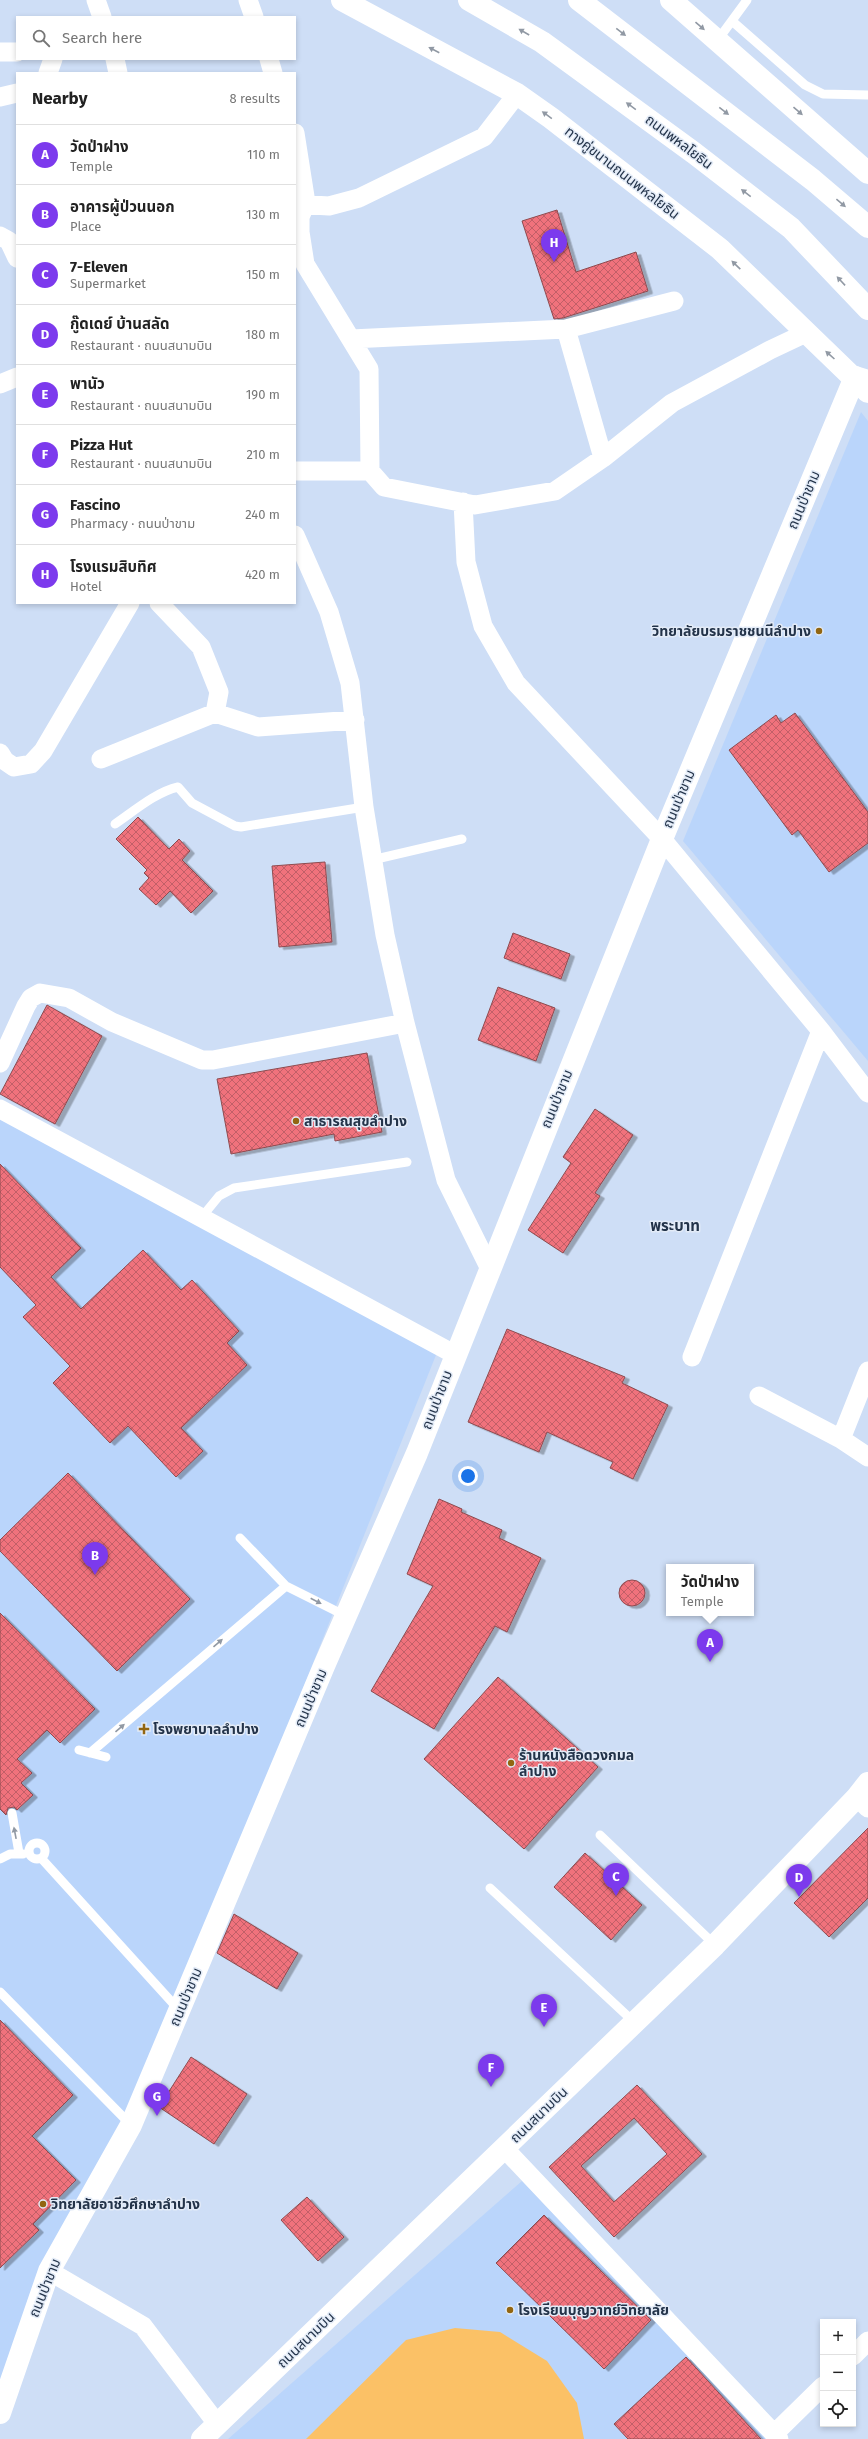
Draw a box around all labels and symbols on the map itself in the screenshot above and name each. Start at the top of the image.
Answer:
one-way arrow [695,21,706,30]
one-way arrow [616,28,626,36]
one-way arrow [518,29,530,36]
one-way arrow [429,47,440,53]
one-way arrow [625,102,636,111]
one-way arrow [719,107,729,115]
one-way arrow [793,107,803,116]
one-way arrow [541,111,552,119]
street label: ถนนพหลโยธิน [642,111,716,173]
street label: ทางคู่ขนานถนนพหลโยธิน [561,123,683,223]
one-way arrow [740,189,751,197]
one-way arrow [835,199,846,208]
pin: H [541,229,567,262]
one-way arrow [731,260,741,270]
one-way arrow [836,276,846,286]
one-way arrow [825,350,835,360]
street label: ถนนป่าขาม [784,468,824,532]
place label: วิทยาลัยบรมราชชนนีลำปาง [652,623,811,640]
marker: วิทยาลัยบรมราชชนนีลำปาง [814,626,824,636]
street label: ถนนป่าขาม [659,767,699,831]
street label: ถนนป่าขาม [538,1067,576,1131]
place label: สาธารณสุขลำปาง [304,1113,407,1130]
marker: สาธารณสุขลำปาง [291,1116,301,1126]
district label: พระบาท [650,1217,700,1235]
street label: ถนนป่าขาม [418,1368,456,1432]
your location [458,1466,478,1486]
pin: B [82,1542,108,1575]
one-way arrow [310,1598,322,1604]
pin: A [697,1629,723,1662]
one-way arrow [213,1639,224,1648]
street label: ถนนป่าขาม [291,1666,331,1730]
place label: โรงพยาบาลลำปาง [153,1721,259,1738]
one-way arrow [114,1723,125,1732]
marker: โรงพยาบาลลำปาง [138,1723,150,1735]
place label: ร้านหนังสือดวงกมล ลำปาง [519,1747,634,1780]
marker: ร้านหนังสือดวงกมล ลำปาง [506,1758,516,1768]
one-way arrow [12,1827,18,1839]
pin: C [603,1863,629,1896]
pin: D [786,1864,812,1897]
street label: ถนนป่าขาม [166,1965,206,2029]
pin: E [531,1994,557,2027]
pin: F [478,2054,504,2087]
pin: G [144,2083,170,2116]
street label: ถนนสนามบิน [507,2083,571,2147]
place label: วิทยาลัยอาชีวศึกษาลำปาง [51,2196,200,2213]
marker: วิทยาลัยอาชีวศึกษาลำปาง [38,2199,48,2209]
street label: ถนนป่าขาม [26,2256,64,2320]
place label: โรงเรียนบุญวาทย์วิทยาลัย [518,2302,669,2319]
marker: โรงเรียนบุญวาทย์วิทยาลัย [505,2305,515,2315]
street label: ถนนสนามบิน [274,2308,338,2372]

